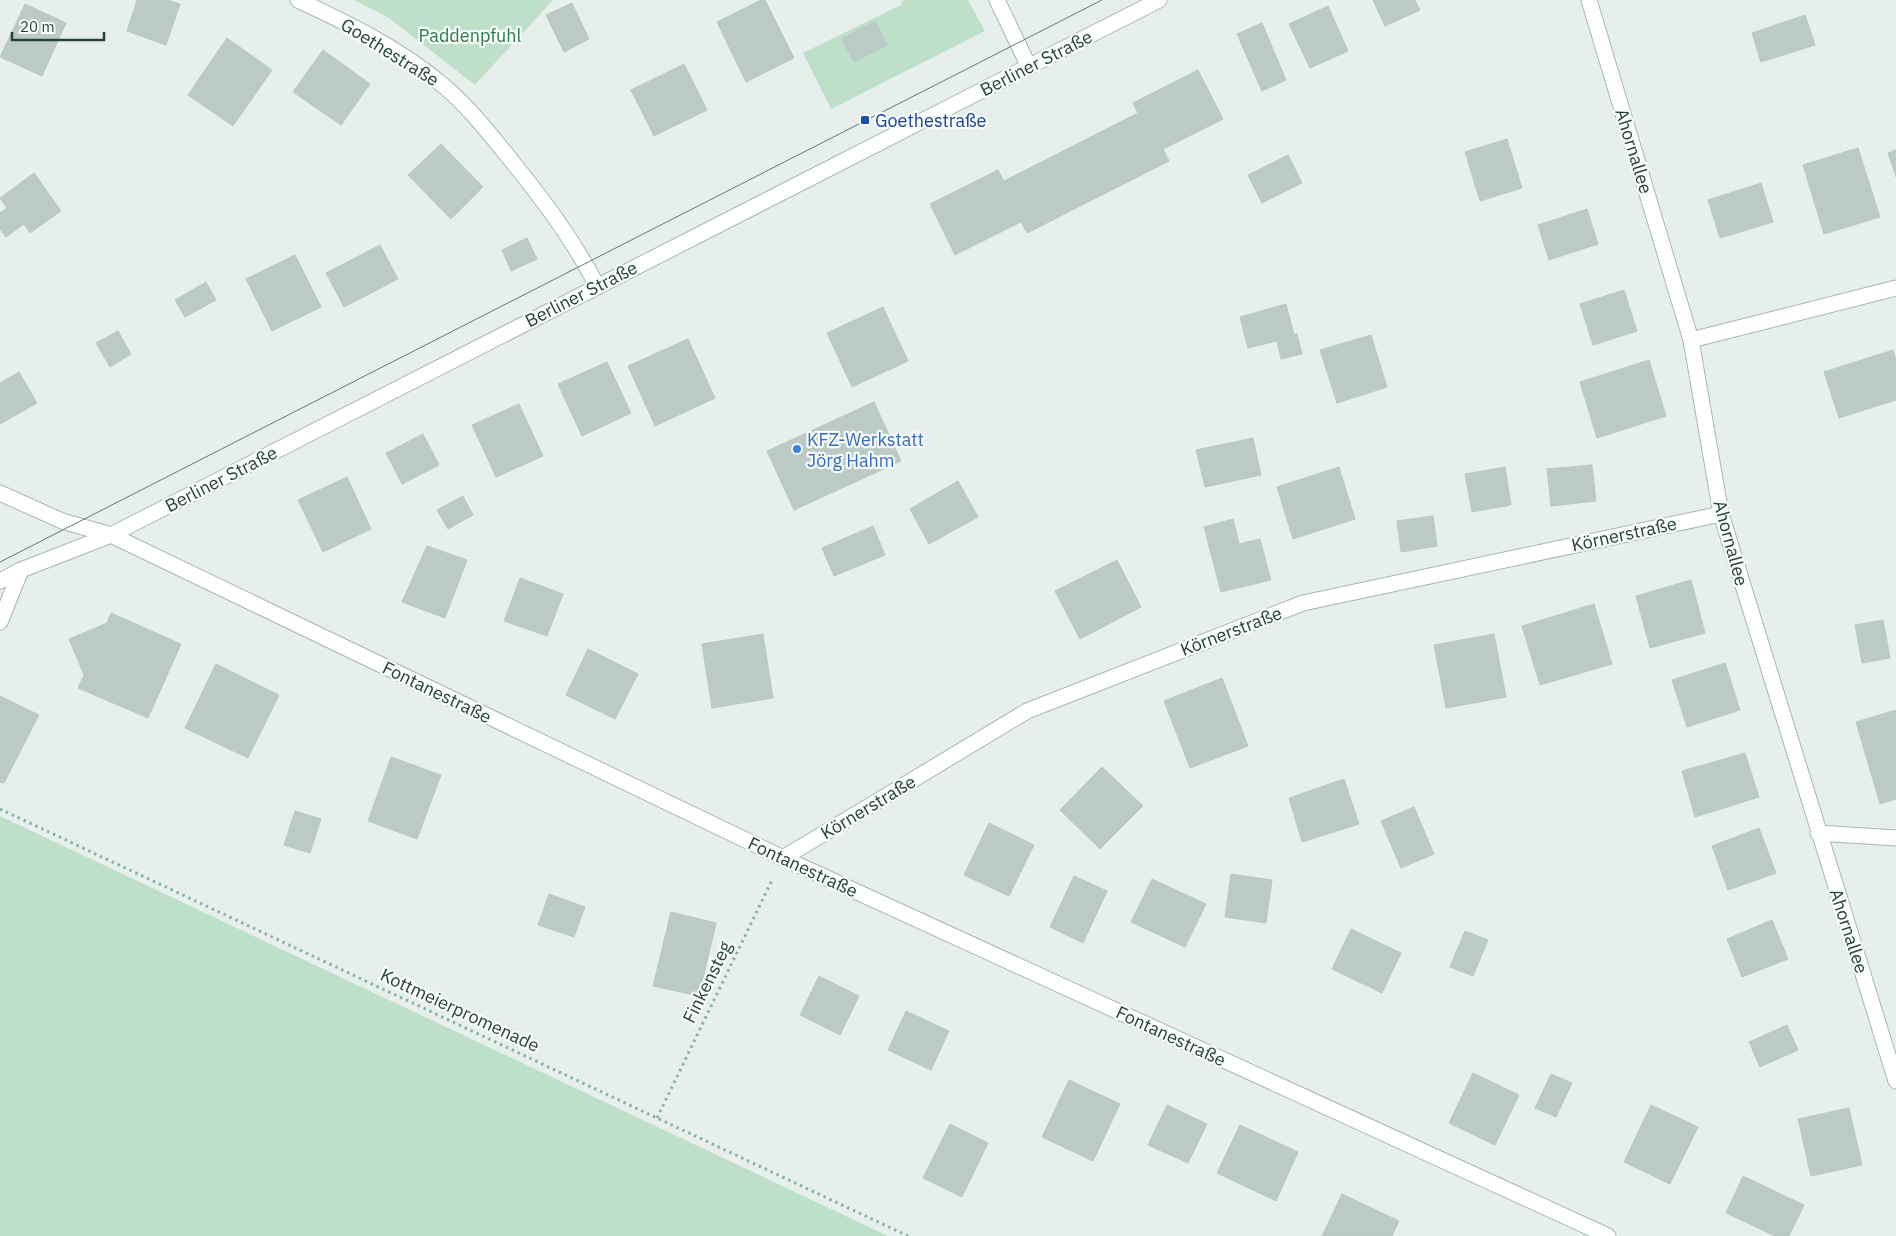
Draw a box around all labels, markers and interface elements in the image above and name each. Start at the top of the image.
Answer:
scale bar [12,10,105,42]
street label: Goethestraße [337,13,443,91]
text: 20 m [20,17,55,36]
park label: Paddenpfuhl [419,24,522,47]
street label: Berliner Straße [976,25,1096,101]
street label: Ahornallee [1610,106,1658,196]
place label: Goethestraße [875,109,987,132]
marker: Goethestraße [859,114,871,126]
street label: Berliner Straße [521,256,641,332]
place label: KFZ-Werkstatt Jörg Hahm [807,428,924,472]
street label: Berliner Straße [161,441,281,517]
marker: KFZ-Werkstatt Jörg Hahm [791,443,803,455]
street label: Ahornallee [1709,498,1753,588]
street label: Körnerstraße [1569,512,1679,556]
street label: Körnerstraße [1177,601,1285,661]
street label: Fontanestraße [379,656,495,728]
street label: Körnerstraße [816,770,920,844]
street label: Fontanestraße [744,832,862,903]
street label: Ahornallee [1825,886,1874,976]
street label: Finkensteg [677,937,737,1027]
street label: Kottmeierpromenade [377,963,543,1057]
street label: Fontanestraße [1112,1001,1230,1072]

